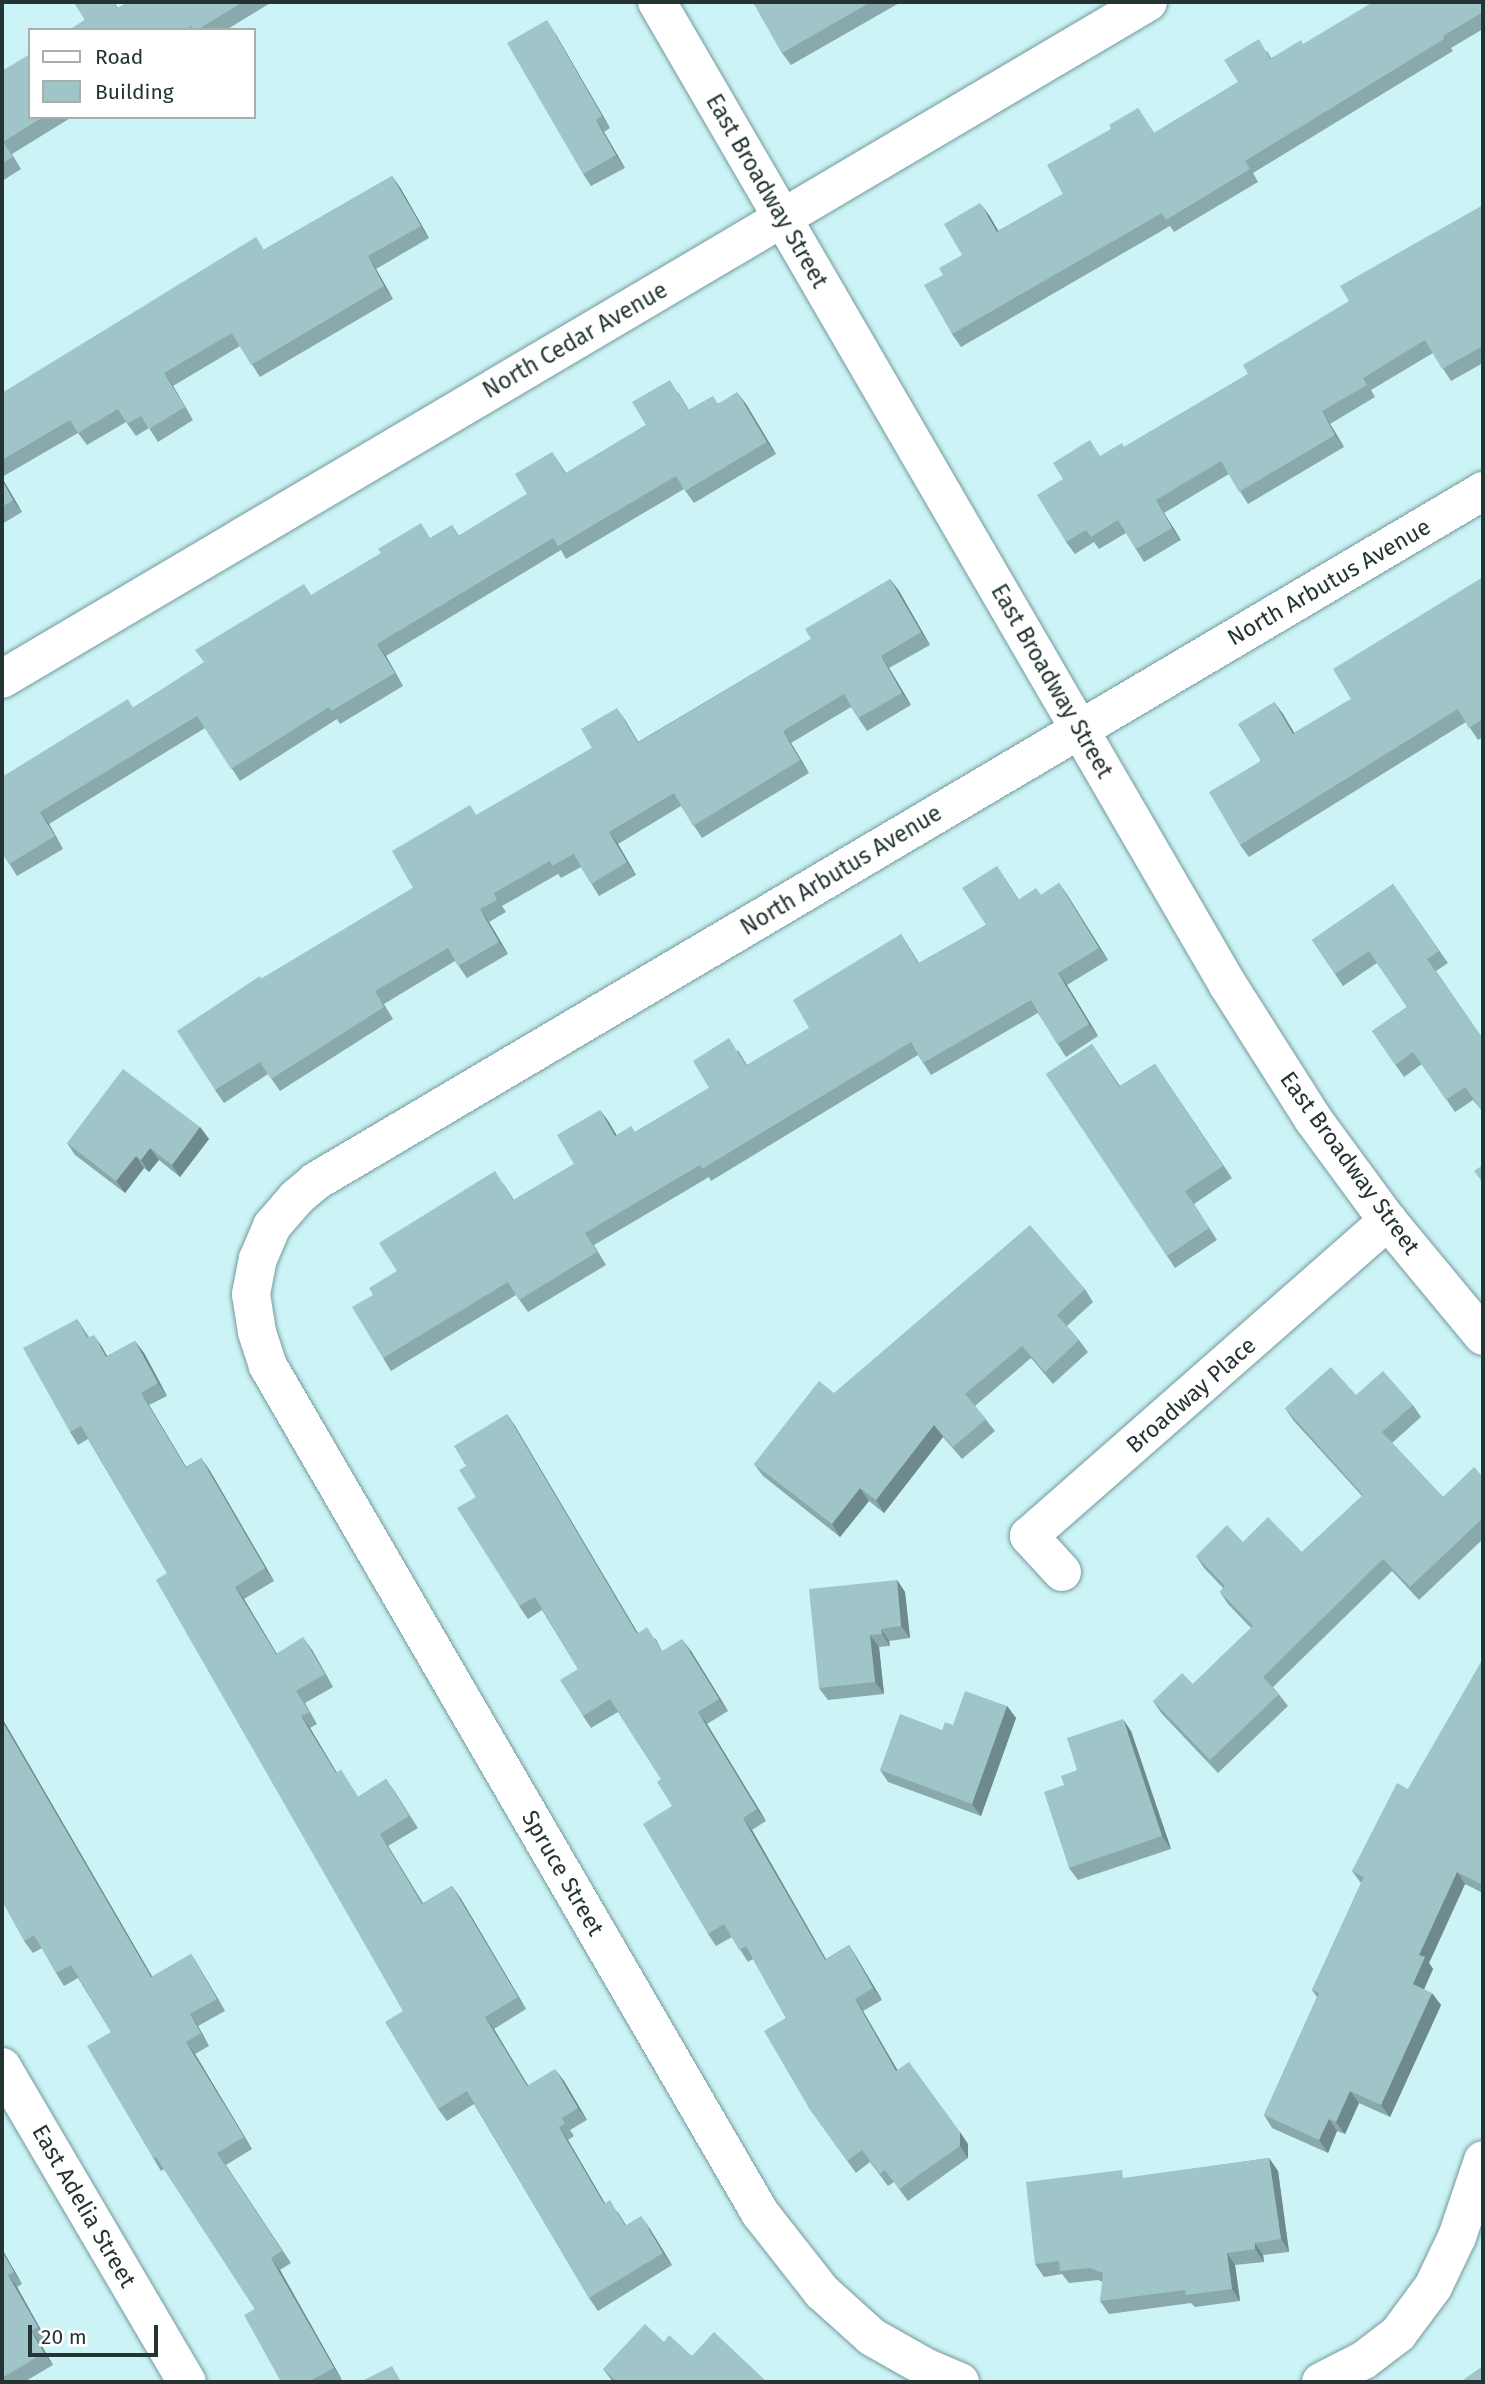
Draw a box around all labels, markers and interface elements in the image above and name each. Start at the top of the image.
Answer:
legend [28,28,256,119]
text: Road [95,44,143,70]
text: Building [95,79,174,105]
street label: East Broadway Street [700,89,834,293]
street label: North Cedar Avenue [478,276,672,404]
street label: North Arbutus Avenue [1223,513,1435,651]
street label: East Broadway Street [985,579,1119,783]
street label: North Arbutus Avenue [735,799,947,941]
street label: East Broadway Street [1274,1066,1426,1260]
street label: Broadway Place [1121,1331,1261,1459]
street label: Spruce Street [516,1805,610,1941]
street label: East Adelia Street [26,2120,142,2292]
scale bar [32,2310,161,2354]
text: 20 m [41,2324,87,2350]

